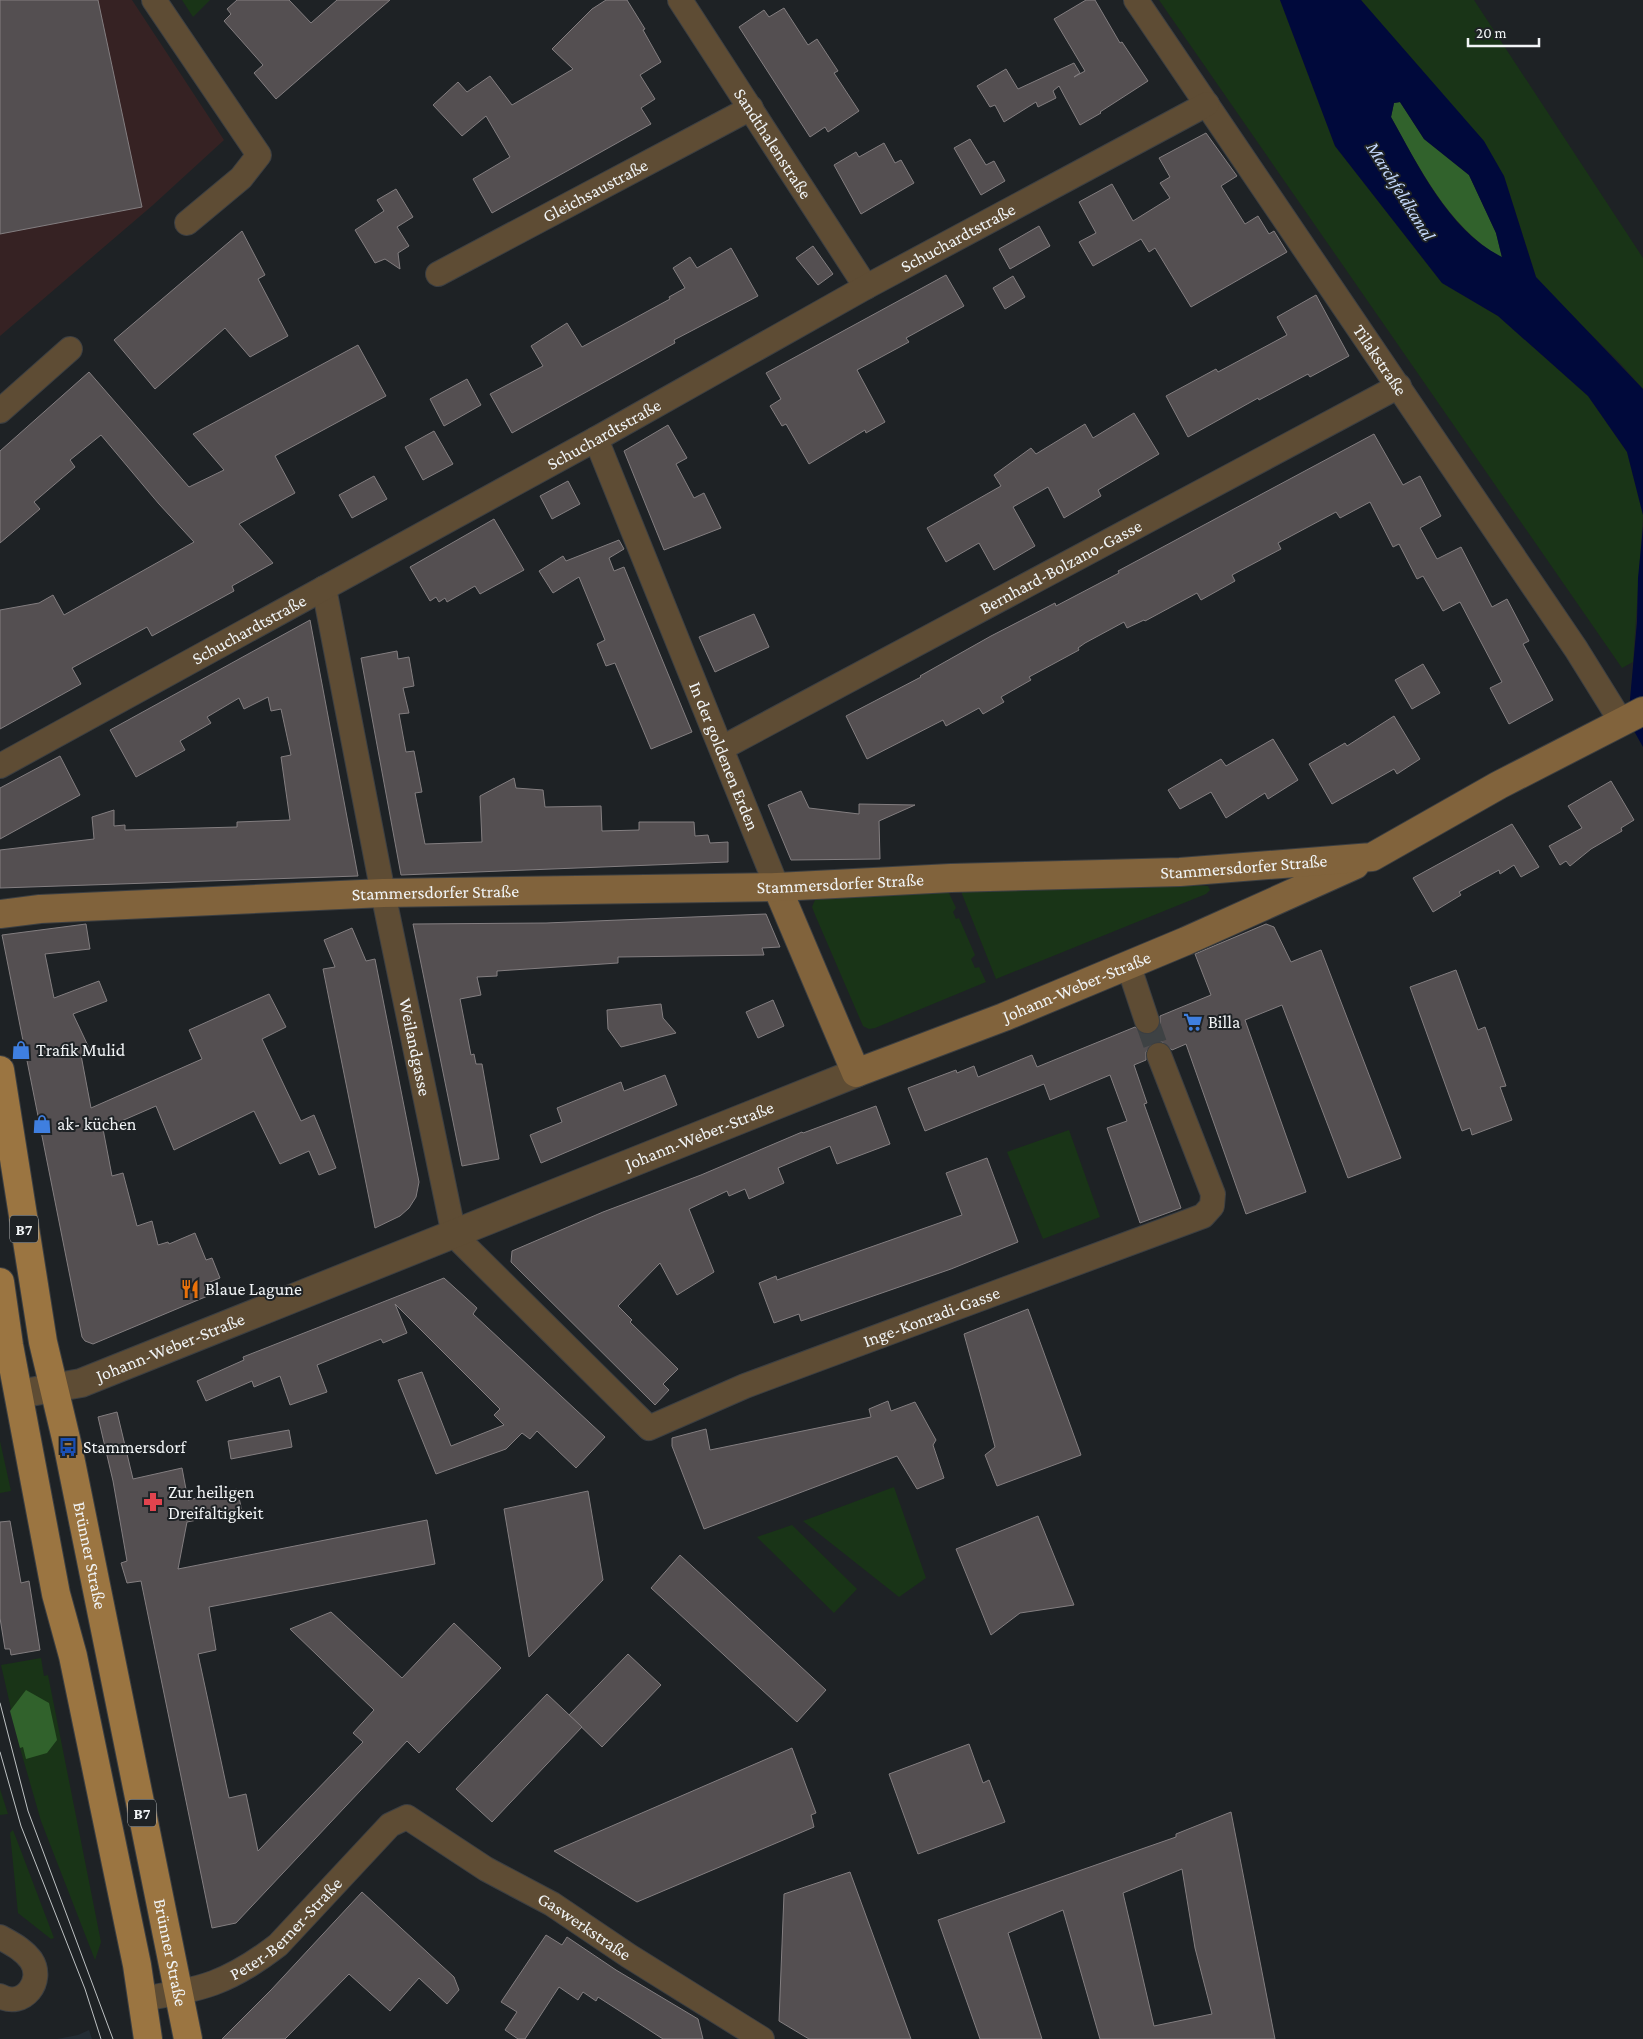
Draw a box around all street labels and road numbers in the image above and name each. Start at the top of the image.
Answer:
street label: Sandthalenstraße [730,85,816,203]
street label: Gleichsaustraße [539,155,651,227]
street label: Schuchardtstraße [897,199,1019,277]
street label: Tilakstraße [1349,321,1411,399]
street label: Schuchardtstraße [544,395,664,474]
street label: Bernhard-Bolzano-Gasse [976,515,1145,618]
street label: Schuchardtstraße [188,590,310,669]
street label: In der goldenen Erden [685,679,763,834]
street label: Stammersdorfer Straße [1160,851,1328,883]
street label: Stammersdorfer Straße [756,869,924,897]
street label: Stammersdorfer Straße [351,881,519,904]
street label: Johann-Weber-Straße [998,947,1154,1027]
street label: Weilandgasse [395,996,435,1098]
street label: Johann-Weber-Straße [620,1097,777,1175]
road number: B7 [10,1216,38,1242]
street label: Inge-Konradi-Gasse [860,1282,1003,1351]
street label: Johann-Weber-Straße [91,1309,247,1387]
street label: Brünner Straße [69,1500,111,1611]
road number: B7 [128,1800,156,1826]
street label: Peter-Berner-Straße [226,1873,346,1984]
street label: Gaswerkstraße [534,1888,635,1965]
street label: Brünner Straße [150,1897,191,2008]

